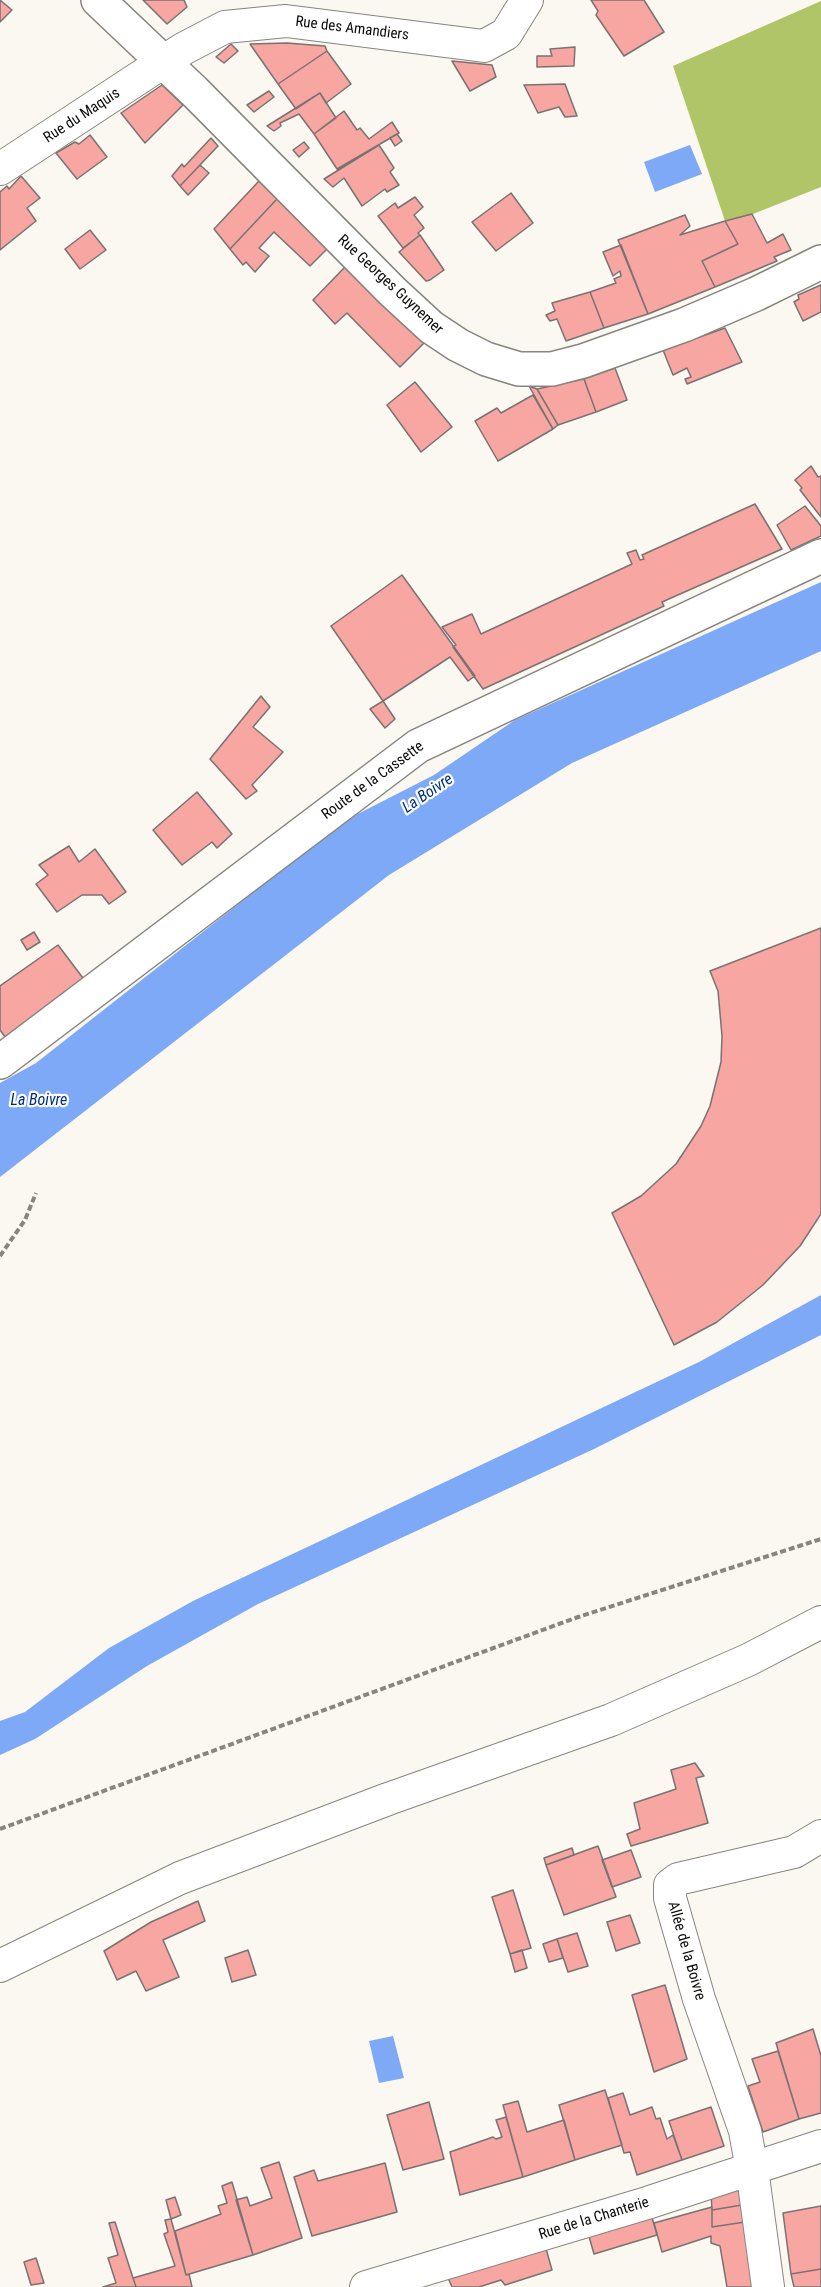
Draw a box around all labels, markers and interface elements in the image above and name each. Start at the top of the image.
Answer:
street label: Rue des Amandiers [294,13,410,45]
street label: Rue du Maquis [40,85,124,147]
street label: Rue Georges Guynemer [333,231,447,339]
street label: Route de la Cassette [318,738,428,824]
water label: La Boivre [399,770,457,818]
water label: La Boivre [11,1091,67,1111]
street label: Allée de la Boivre [663,1899,709,2003]
street label: Rue de la Chanterie [537,2194,651,2244]

